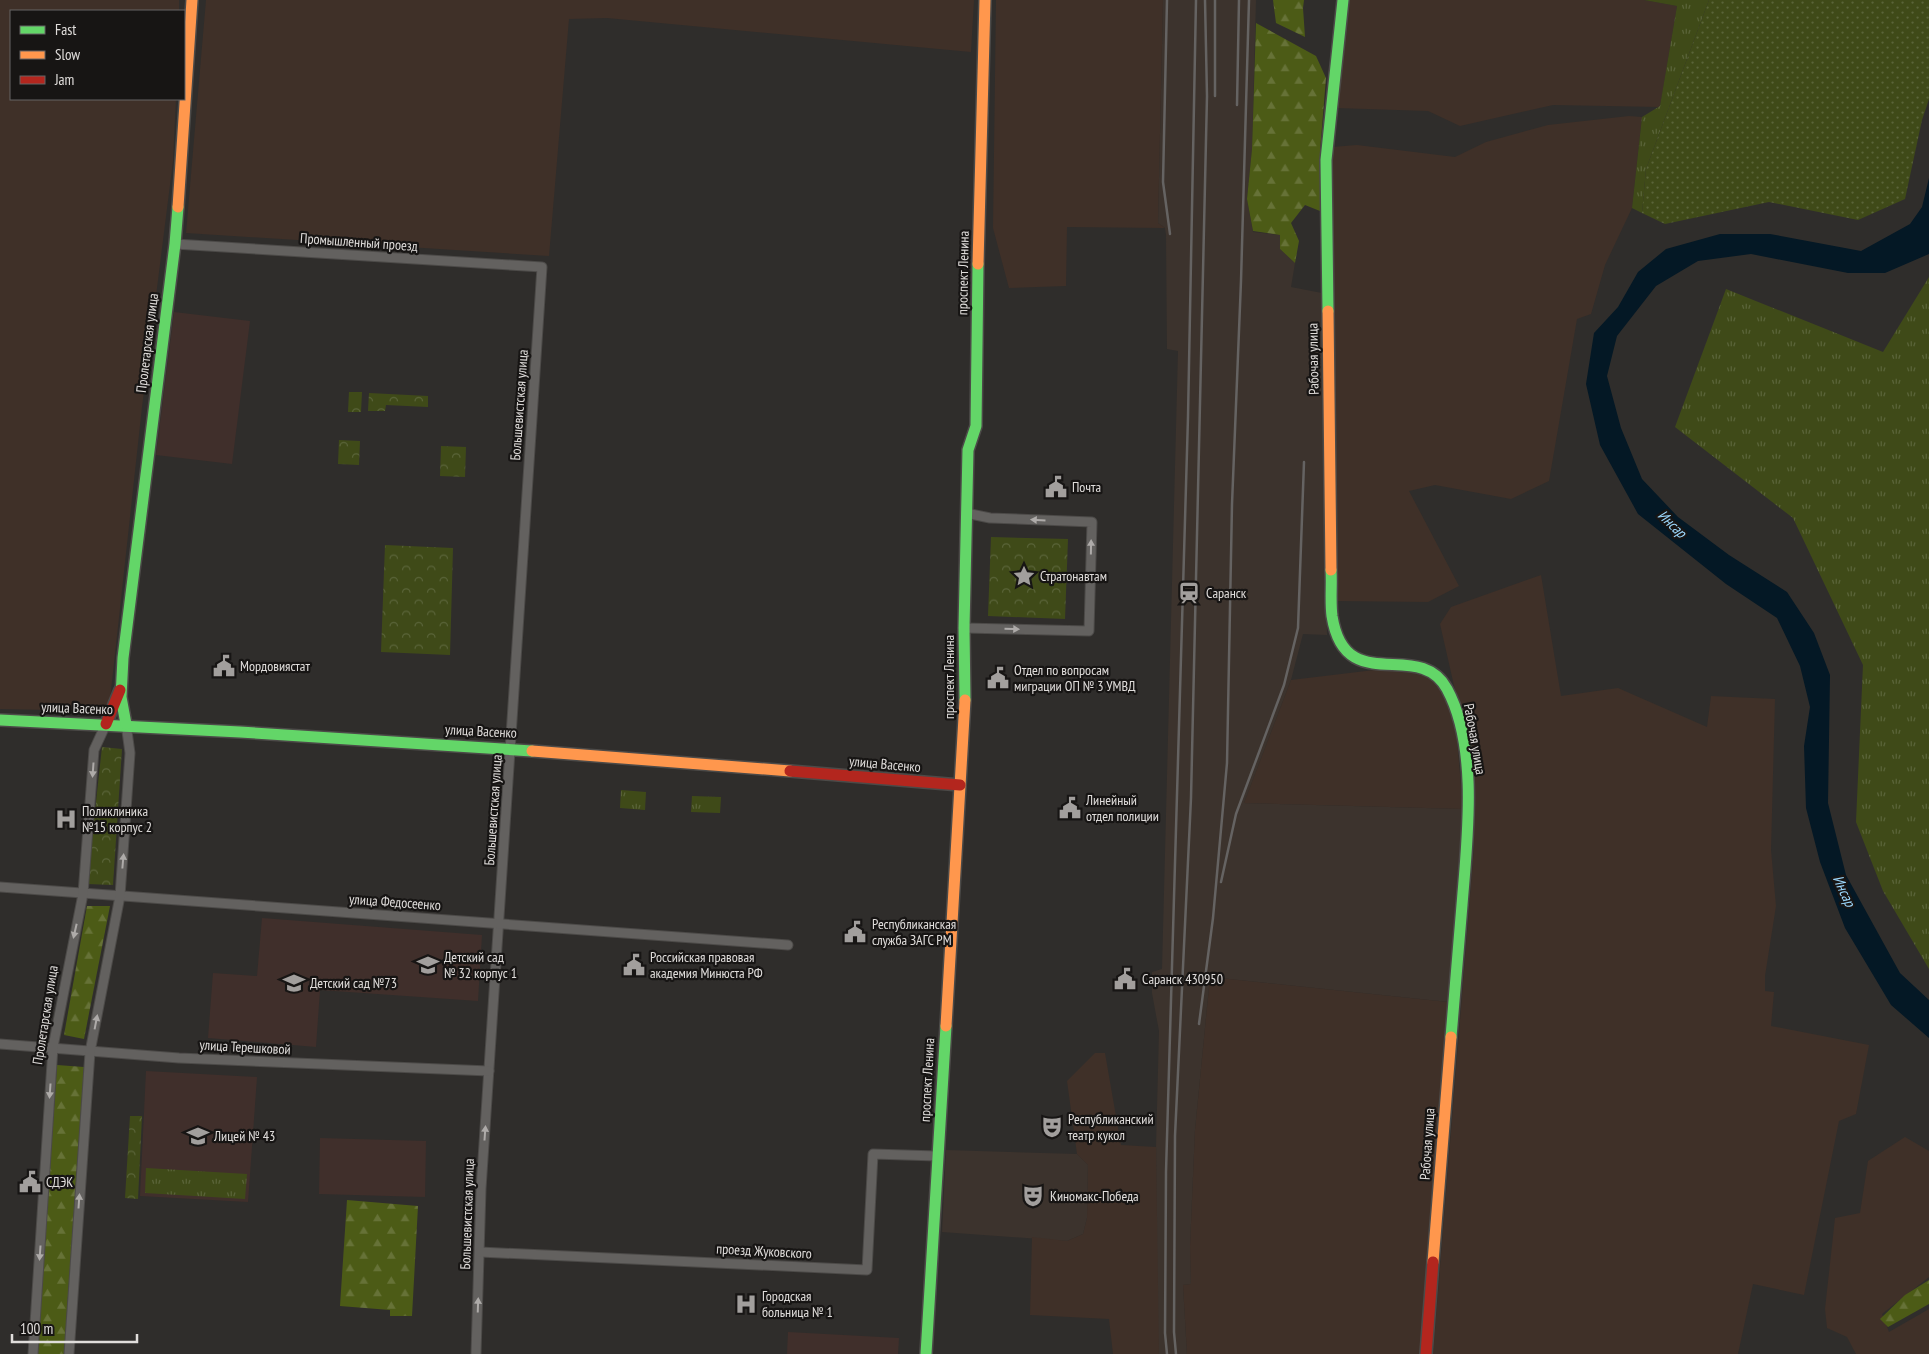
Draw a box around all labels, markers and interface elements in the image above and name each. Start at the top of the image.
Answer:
legend [10,10,185,100]
text: Fast [55,20,76,39]
text: Slow [55,45,80,64]
text: Jam [54,70,74,89]
street label: Промышленный проезд [300,229,418,255]
street label: проспект Ленина [953,231,973,315]
street label: Пролетарская улица [132,292,162,394]
street label: Рабочая улица [1303,323,1323,395]
street label: Большевистская улица [506,349,532,461]
public building icon: Почта [1043,474,1069,500]
place label: Почта [1072,478,1101,496]
water label: Инсар [1654,506,1692,543]
one-way arrow [1029,516,1045,524]
one-way arrow [1087,539,1095,555]
place icon: Стратонавтам [1011,563,1037,589]
place label: Стратонавтам [1040,567,1107,585]
station icon: Саранск [1176,580,1202,606]
place label: Саранск [1206,584,1247,602]
one-way arrow [1005,625,1021,633]
street label: проспект Ленина [940,635,958,719]
public building icon: Мордовиястат [211,653,237,679]
place label: Мордовиястат [240,657,310,675]
place label: Отдел по вопросам миграции ОП № 3 УМВД [1014,661,1136,695]
public building icon: Отдел по вопросам миграции ОП № 3 УМВД [985,665,1011,691]
street label: улица Васенко [41,698,113,718]
street label: Рабочая улица [1460,702,1490,776]
street label: улица Васенко [445,720,517,742]
street label: улица Васенко [848,752,922,776]
street label: Большевистская улица [480,754,506,866]
one-way arrow [88,762,96,778]
place label: Линейный отдел полиции [1085,791,1159,825]
public building icon: Линейный отдел полиции [1057,795,1083,821]
place label: Поликлиника №15 корпус 2 [82,802,152,836]
hospital icon: Поликлиника №15 корпус 2 [53,806,79,832]
one-way arrow [119,853,127,869]
water label: Инсар [1829,872,1861,911]
street label: улица Федосеенко [349,890,441,914]
place label: Республиканская служба ЗАГС РМ [872,915,956,949]
public building icon: Республиканская служба ЗАГС РМ [842,919,868,945]
one-way arrow [71,923,79,939]
place label: Детский сад № 32 корпус 1 [444,948,517,982]
place label: Российская правовая академия Минюста РФ [650,948,763,982]
school or university icon: Детский сад № 32 корпус 1 [415,952,441,978]
public building icon: Российская правовая академия Минюста РФ [621,952,647,978]
street label: Пролетарская улица [28,964,62,1066]
public building icon: Саранск 430950 [1112,966,1138,992]
school or university icon: Детский сад №73 [281,970,307,996]
place label: Саранск 430950 [1142,970,1223,988]
place label: Детский сад №73 [310,974,397,992]
one-way arrow [92,1013,100,1029]
street label: улица Терешковой [199,1036,291,1058]
street label: проспект Ленина [916,1038,938,1122]
one-way arrow [46,1084,54,1100]
street label: Рабочая улица [1416,1108,1438,1180]
place label: Республиканский театр кукол [1068,1110,1154,1144]
theatre icon: Республиканский театр кукол [1039,1114,1065,1140]
school or university icon: Лицей № 43 [185,1123,211,1149]
one-way arrow [481,1125,489,1141]
place label: Лицей № 43 [213,1127,275,1145]
street label: Большевистская улица [456,1158,478,1270]
public building icon: СДЭК [17,1169,43,1195]
place label: СДЭК [46,1173,73,1191]
theatre icon: Киномакс-Победа [1020,1183,1046,1209]
place label: Киномакс-Победа [1050,1187,1139,1205]
one-way arrow [76,1192,84,1208]
street label: проезд Жуковского [716,1240,812,1262]
one-way arrow [35,1246,43,1262]
place label: Городская больница № 1 [762,1287,833,1321]
hospital icon: Городская больница № 1 [733,1291,759,1317]
one-way arrow [474,1297,482,1313]
scale bar [12,1312,138,1344]
text: 100 m [20,1319,53,1338]

